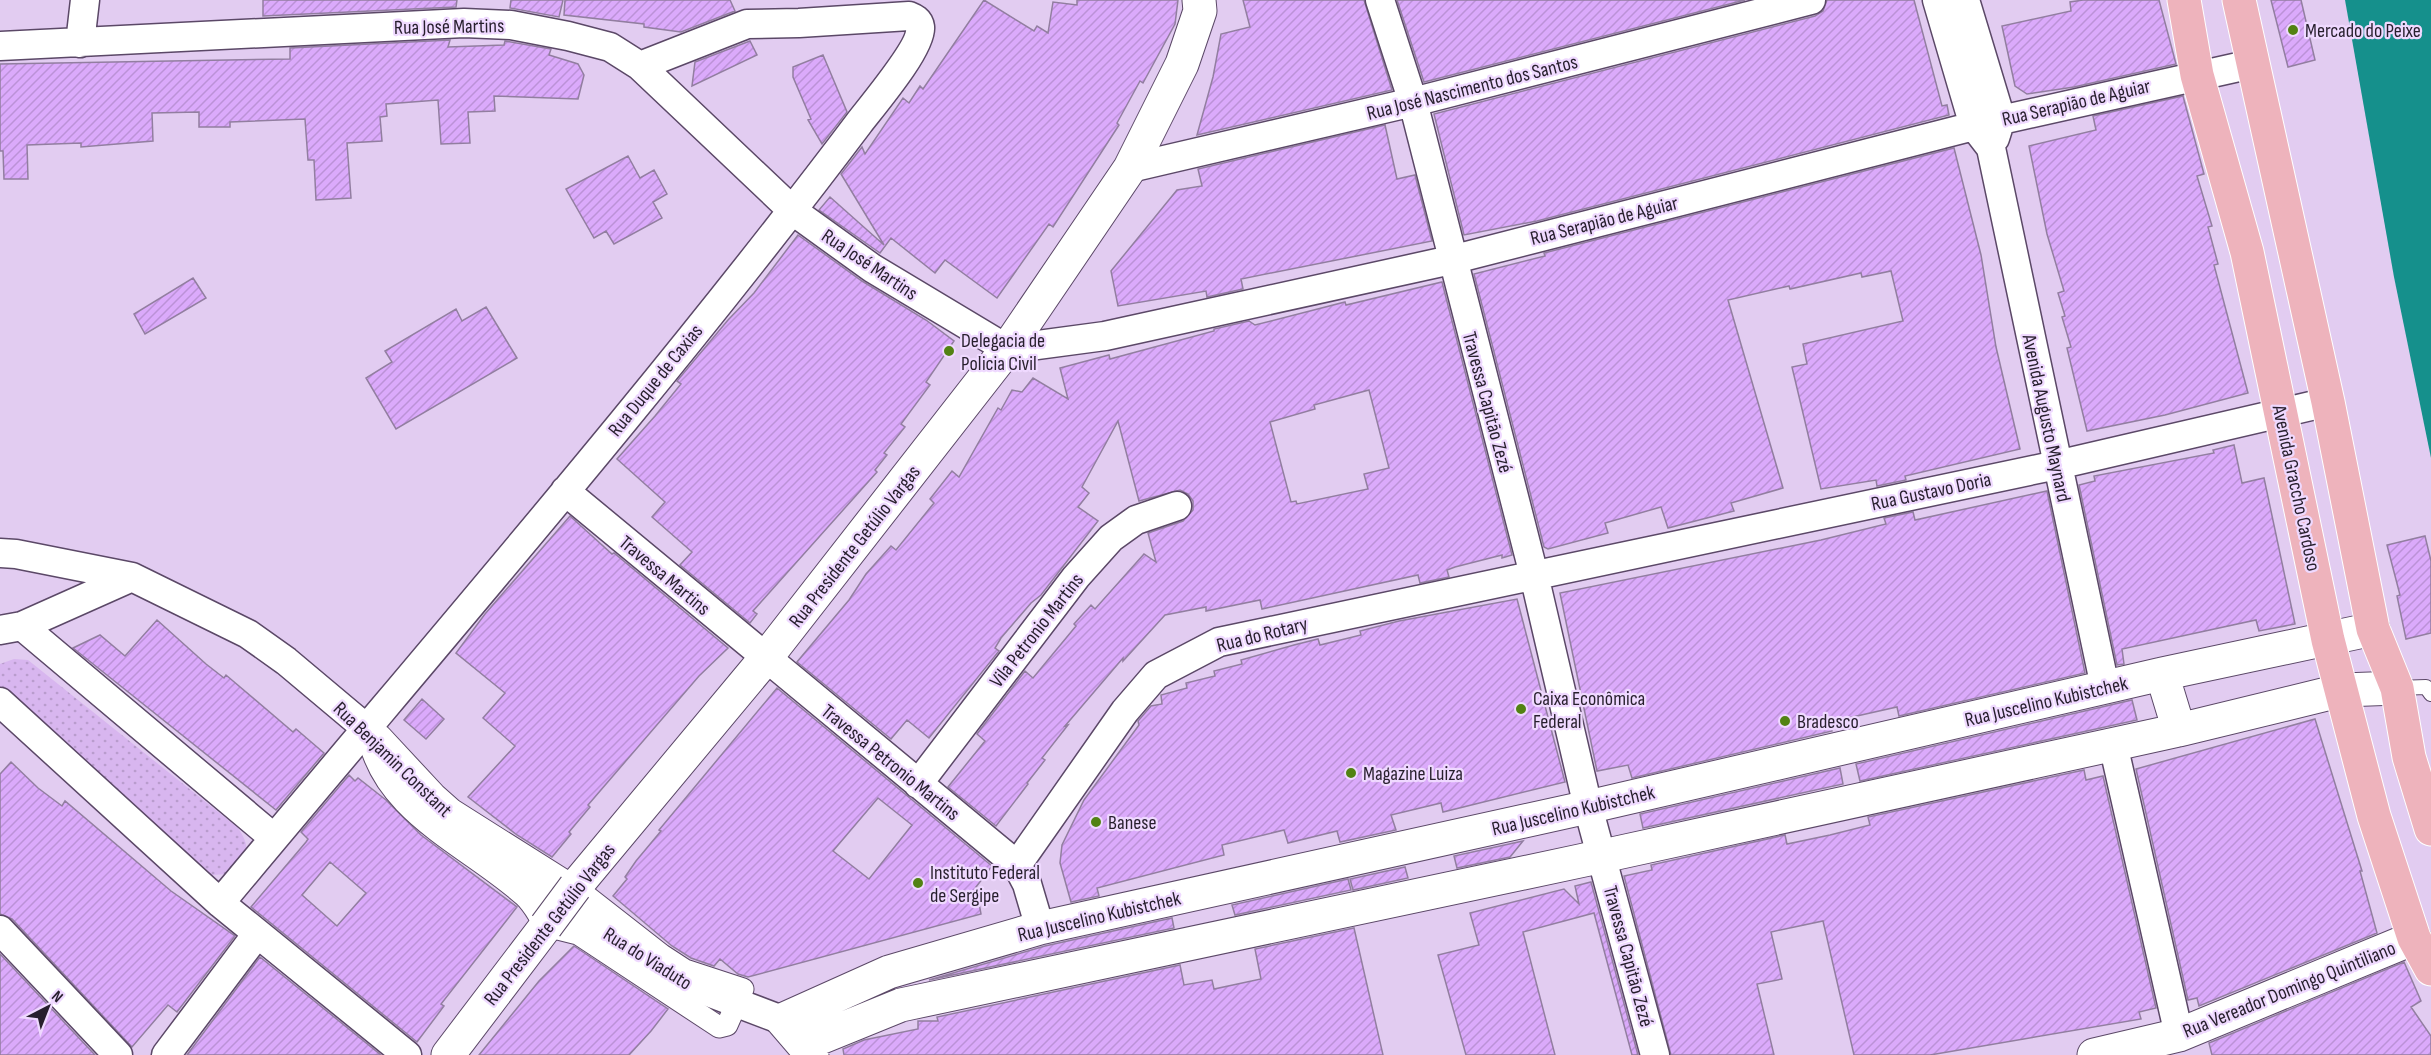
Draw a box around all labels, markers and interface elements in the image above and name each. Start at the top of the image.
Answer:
street label: Rua José Martins [394,14,504,40]
place label: Mercado do Peixe [2305,19,2421,43]
marker: Mercado do Peixe [2286,23,2300,37]
street label: Rua José Nascimento dos Santos [1364,50,1580,126]
street label: Rua Serapião de Aguiar [2000,74,2153,132]
street label: Rua Serapião de Aguiar [1528,191,1681,251]
street label: Rua José Martins [817,224,922,306]
street label: Rua Duque de Caxias [603,320,708,442]
place label: Delegacia de Policia Civil [961,329,1045,376]
street label: Travessa Capitão Zezé [1457,329,1517,476]
street label: Avenida Augusto Maynard [2016,331,2075,504]
marker: Delegacia de Policia Civil [942,344,956,358]
street label: Avenida Graccho Cardoso [2266,402,2325,573]
street label: Rua Presidente Getúlio Vargas [784,461,926,632]
street label: Rua Gustavo Doria [1869,468,1993,516]
street label: Travessa Martins [614,531,715,621]
street label: Vila Petronio Martins [985,569,1089,693]
street label: Rua do Rotary [1214,612,1310,658]
street label: Rua Juscelino Kubistchek [1962,671,2130,732]
place label: Caixa Econômica Federal [1533,687,1645,734]
street label: Rua Benjamin Constant [328,697,457,822]
street label: Travessa Petronio Martins [816,700,964,826]
marker: Caixa Econômica Federal [1514,702,1528,716]
place label: Bradesco [1797,710,1859,734]
marker: Bradesco [1778,714,1792,728]
place label: Magazine Luiza [1363,762,1463,786]
marker: Magazine Luiza [1344,766,1358,780]
street label: Rua Juscelino Kubistchek [1489,780,1657,841]
place label: Banese [1108,811,1156,835]
marker: Banese [1089,815,1103,829]
street label: Rua Presidente Getúlio Vargas [479,839,621,1010]
place label: Instituto Federal de Sergipe [930,861,1040,908]
marker: Instituto Federal de Sergipe [911,876,925,890]
street label: Travessa Capitão Zezé [1598,883,1658,1030]
street label: Rua Juscelino Kubistchek [1015,886,1183,947]
street label: Rua do Viaduto [599,922,696,995]
street label: Rua Vereador Domingo Quintiliano [2180,936,2399,1044]
north arrow [18,977,78,1037]
text: N [48,987,67,1007]

